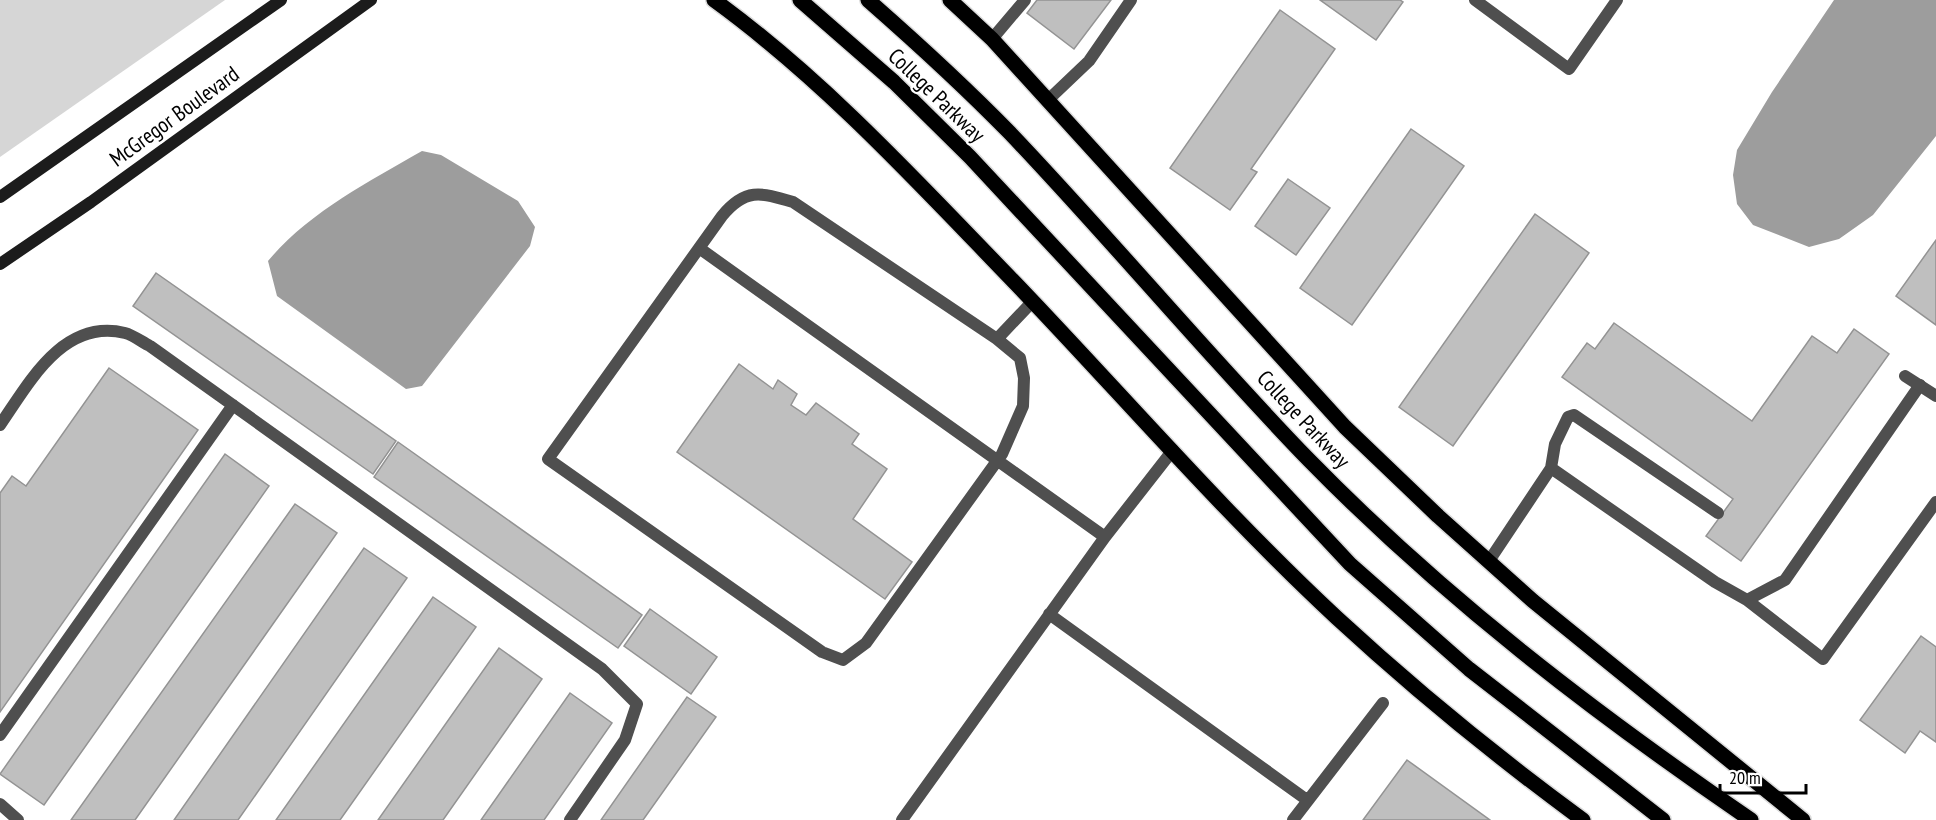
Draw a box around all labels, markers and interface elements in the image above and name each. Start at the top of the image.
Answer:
street label: College Parkway [883,42,992,149]
street label: McGregor Boulevard [104,60,244,172]
street label: College Parkway [1251,364,1357,474]
scale bar [1720,757,1806,795]
text: 20 m [1729,766,1761,789]

